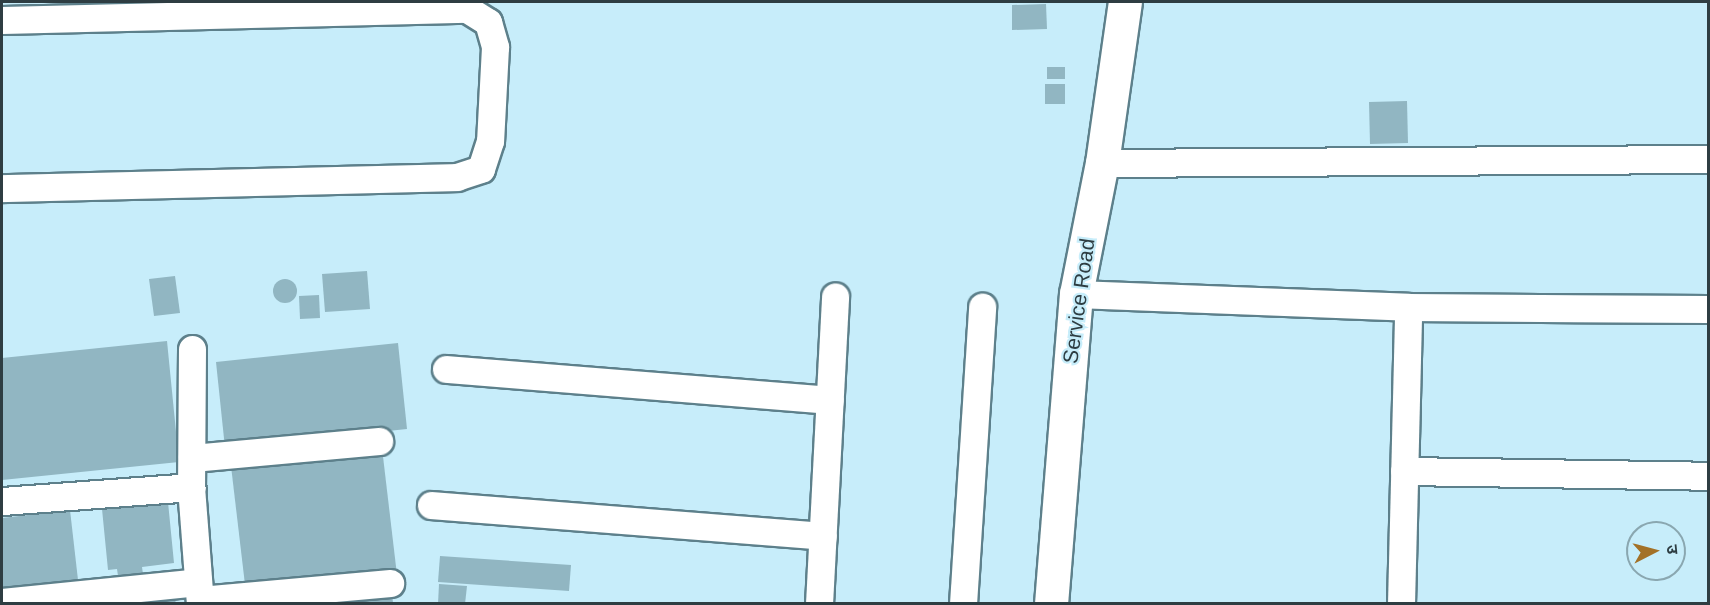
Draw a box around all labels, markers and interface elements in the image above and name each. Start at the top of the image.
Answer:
street label: Service Road [1058,237,1100,365]
north arrow [1626,521,1686,581]
text: उ [1663,544,1681,555]

